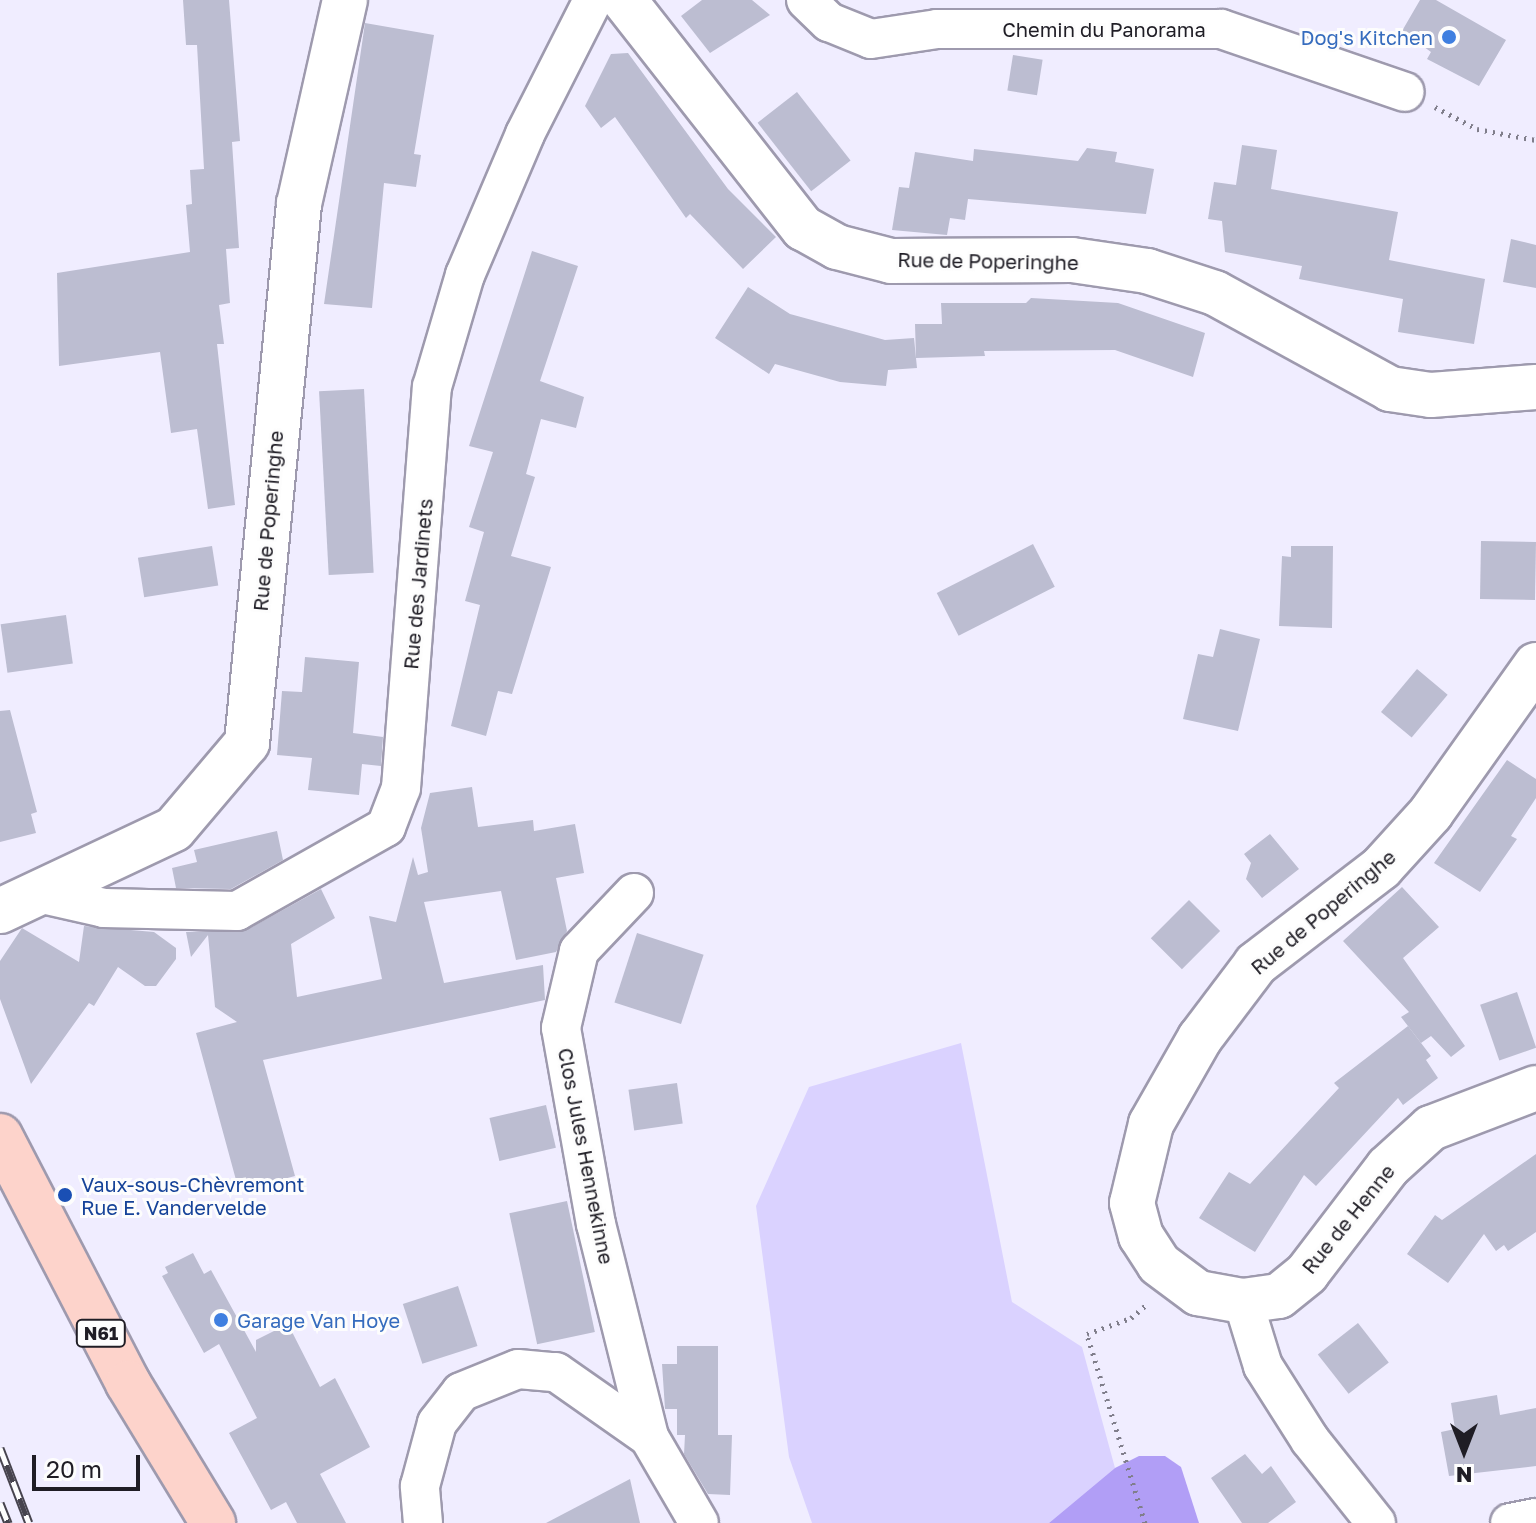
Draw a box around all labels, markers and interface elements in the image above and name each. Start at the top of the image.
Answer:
street label: Chemin du Panorama [1002,17,1206,41]
place label: Dog's Kitchen [1300,25,1433,49]
marker: Dog's Kitchen [1440,28,1458,46]
street label: Rue de Poperinghe [897,247,1079,275]
street label: Rue de Poperinghe [248,430,288,612]
street label: Rue des Jardinets [399,498,437,670]
street label: Rue de Poperinghe [1246,845,1400,979]
street label: Clos Jules Hennekinne [553,1046,619,1266]
street label: Rue de Henne [1297,1159,1399,1279]
place label: Vaux-sous-Chèvremont Rue E. Vandervelde [81,1172,305,1219]
marker: Vaux-sous-Chèvremont Rue E. Vandervelde [56,1186,74,1204]
place label: Garage Van Hoye [237,1308,400,1332]
marker: Garage Van Hoye [212,1311,230,1329]
road number: N61 [75,1319,127,1347]
north arrow [1424,1411,1504,1491]
scale bar [36,1439,144,1489]
text: 20 m [46,1454,102,1483]
text: N [1456,1462,1472,1489]

